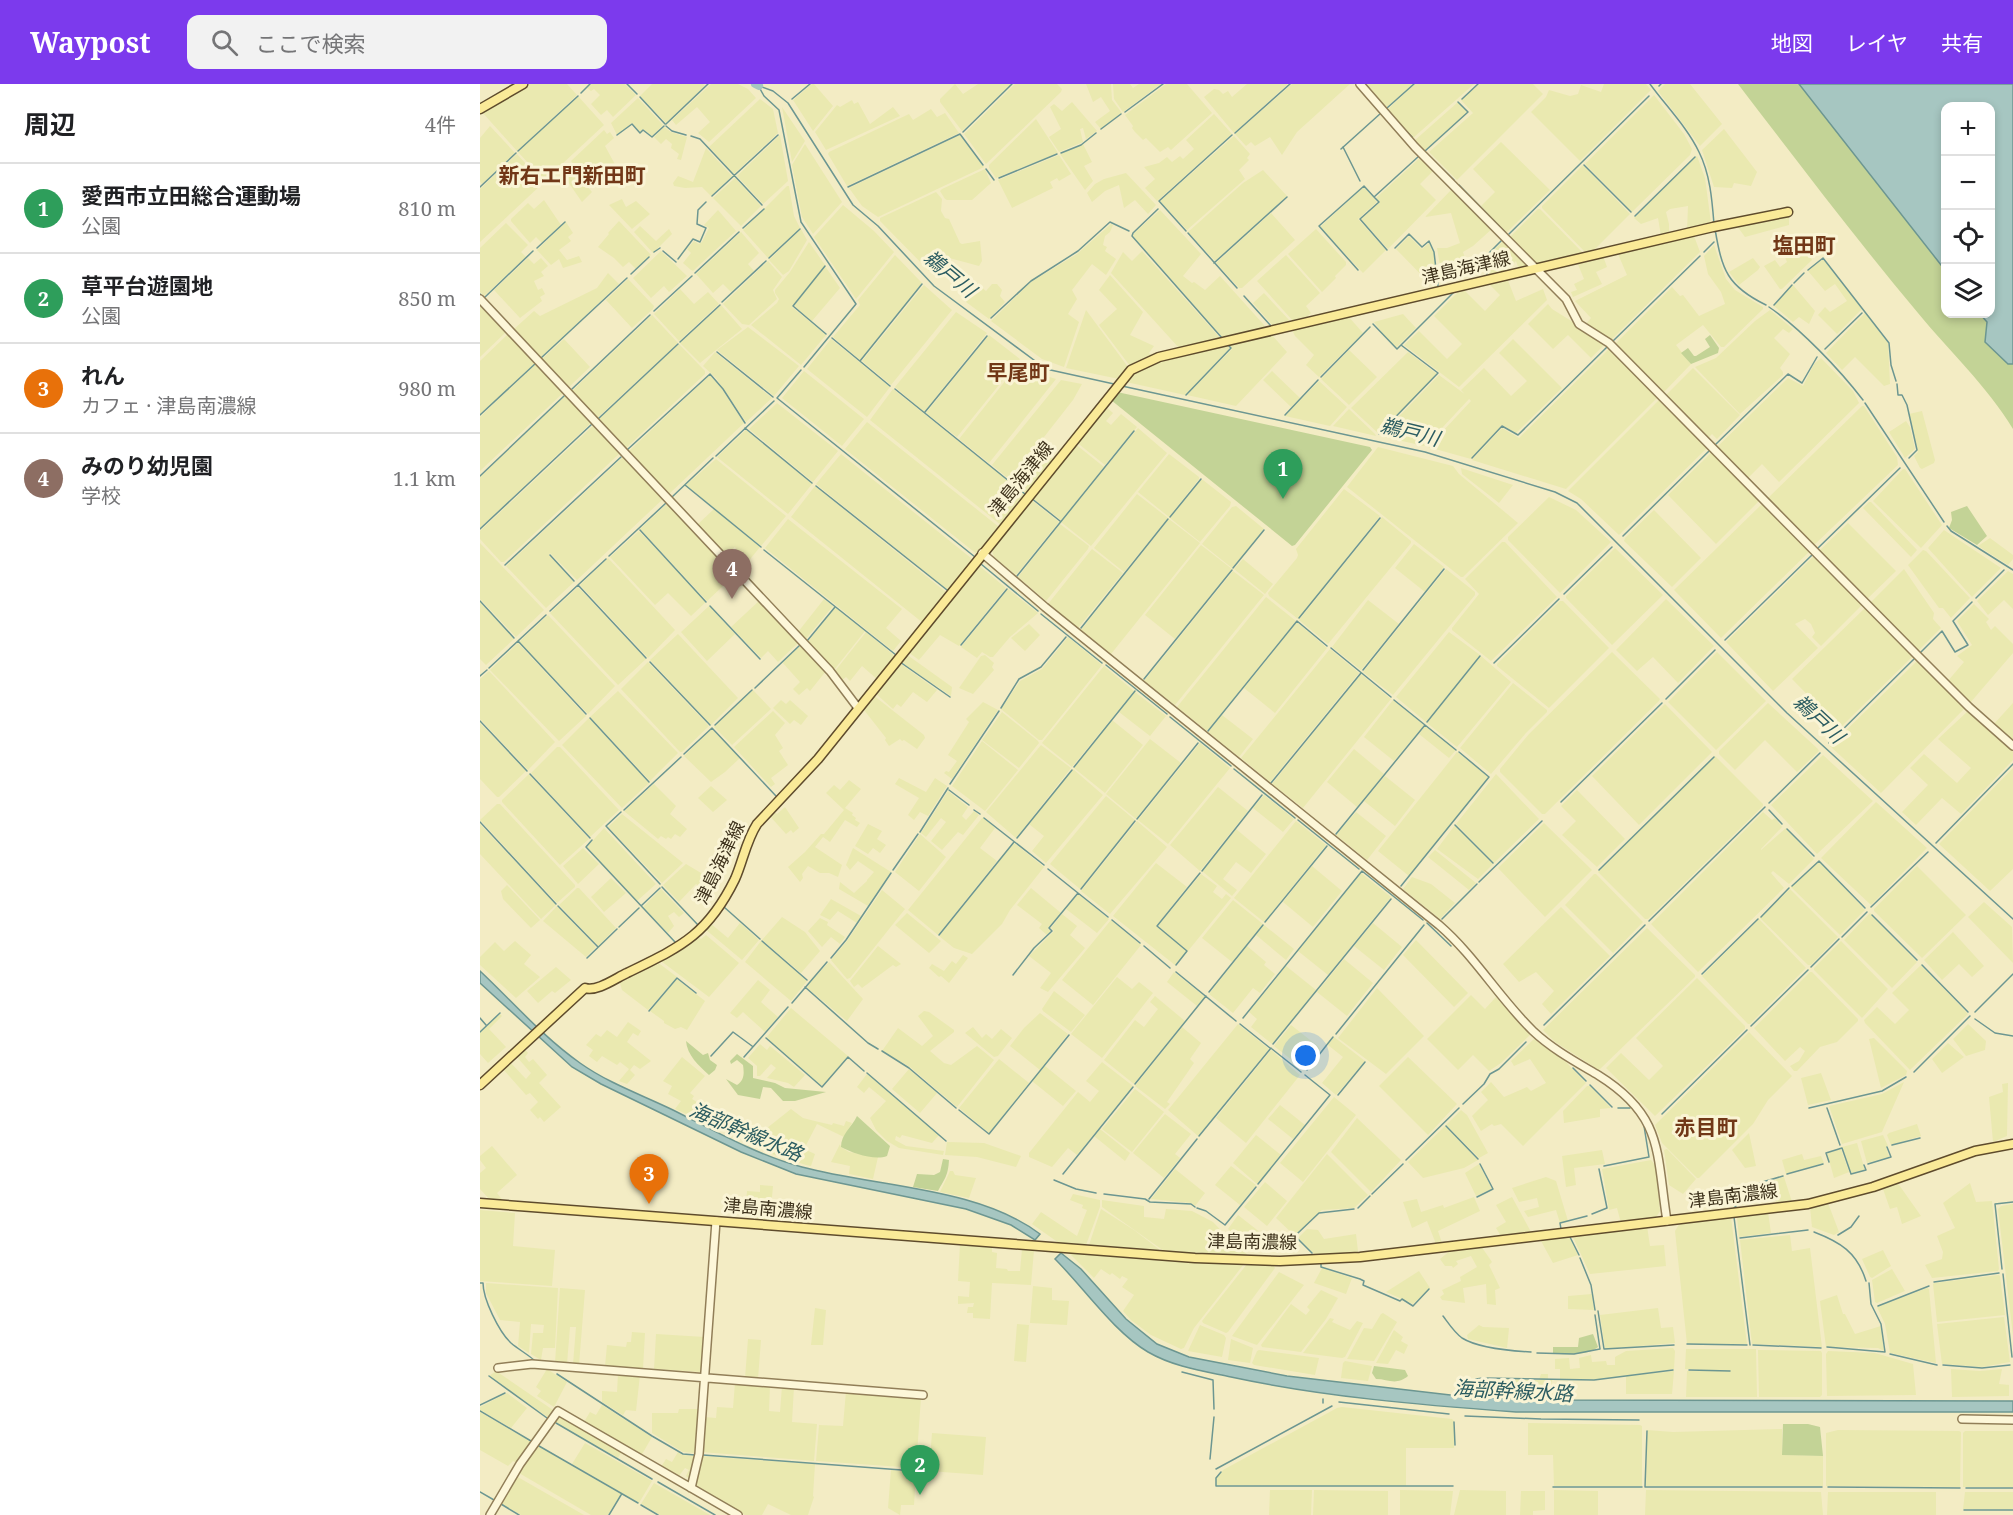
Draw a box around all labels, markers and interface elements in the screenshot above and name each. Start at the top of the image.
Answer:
search box [187,15,607,69]
text: Waypost [30,23,151,61]
icon: search [208,26,241,59]
text: ここで検索 [256,28,366,58]
text: 地図 [1771,29,1813,57]
text: レイヤ [1846,29,1908,57]
text: 共有 [1941,29,1983,57]
map controls [1941,102,1995,318]
button: + [1941,102,1995,156]
text: 周辺 [24,106,76,142]
text: 4件 [425,111,456,138]
button: − [1941,156,1995,210]
district label: 新右エ門新田町 [499,161,646,189]
text: 愛西市立田総合運動場 [81,180,301,210]
text: 1 [38,195,49,222]
text: 810 m [398,195,456,222]
button: locate [1941,210,1995,264]
text: 公園 [81,212,121,239]
district label: 塩田町 [1773,231,1836,259]
water label: 鵜戸川 [919,244,984,305]
street label: 津島海津線 [1419,245,1512,289]
button: layers [1941,264,1995,318]
text: 草平台遊園地 [81,270,213,300]
text: 2 [38,285,49,312]
text: 850 m [398,285,456,312]
text: 公園 [81,302,121,329]
district label: 早尾町 [987,358,1050,386]
text: れん [81,360,125,390]
text: 3 [38,375,49,402]
text: 980 m [398,375,456,402]
text: カフェ · 津島南濃線 [81,392,256,419]
water label: 鵜戸川 [1378,411,1444,452]
street label: 津島海津線 [983,436,1058,521]
text: みのり幼児園 [81,450,213,480]
pin: 1 [1264,450,1302,499]
text: 4 [38,465,49,492]
text: 1.1 km [393,465,456,492]
text: 学校 [81,482,121,509]
pin: 4 [712,550,752,599]
water label: 鵜戸川 [1788,688,1852,750]
street label: 津島海津線 [689,817,750,908]
your location [1291,1041,1320,1070]
water label: 海部幹線水路 [686,1096,809,1168]
district label: 赤目町 [1675,1113,1738,1141]
pin: 3 [630,1154,668,1204]
street label: 津島南濃線 [1687,1178,1779,1212]
street label: 津島南濃線 [722,1192,814,1224]
street label: 津島南濃線 [1207,1228,1297,1254]
water label: 海部幹線水路 [1452,1374,1576,1407]
pin: 2 [900,1446,940,1495]

